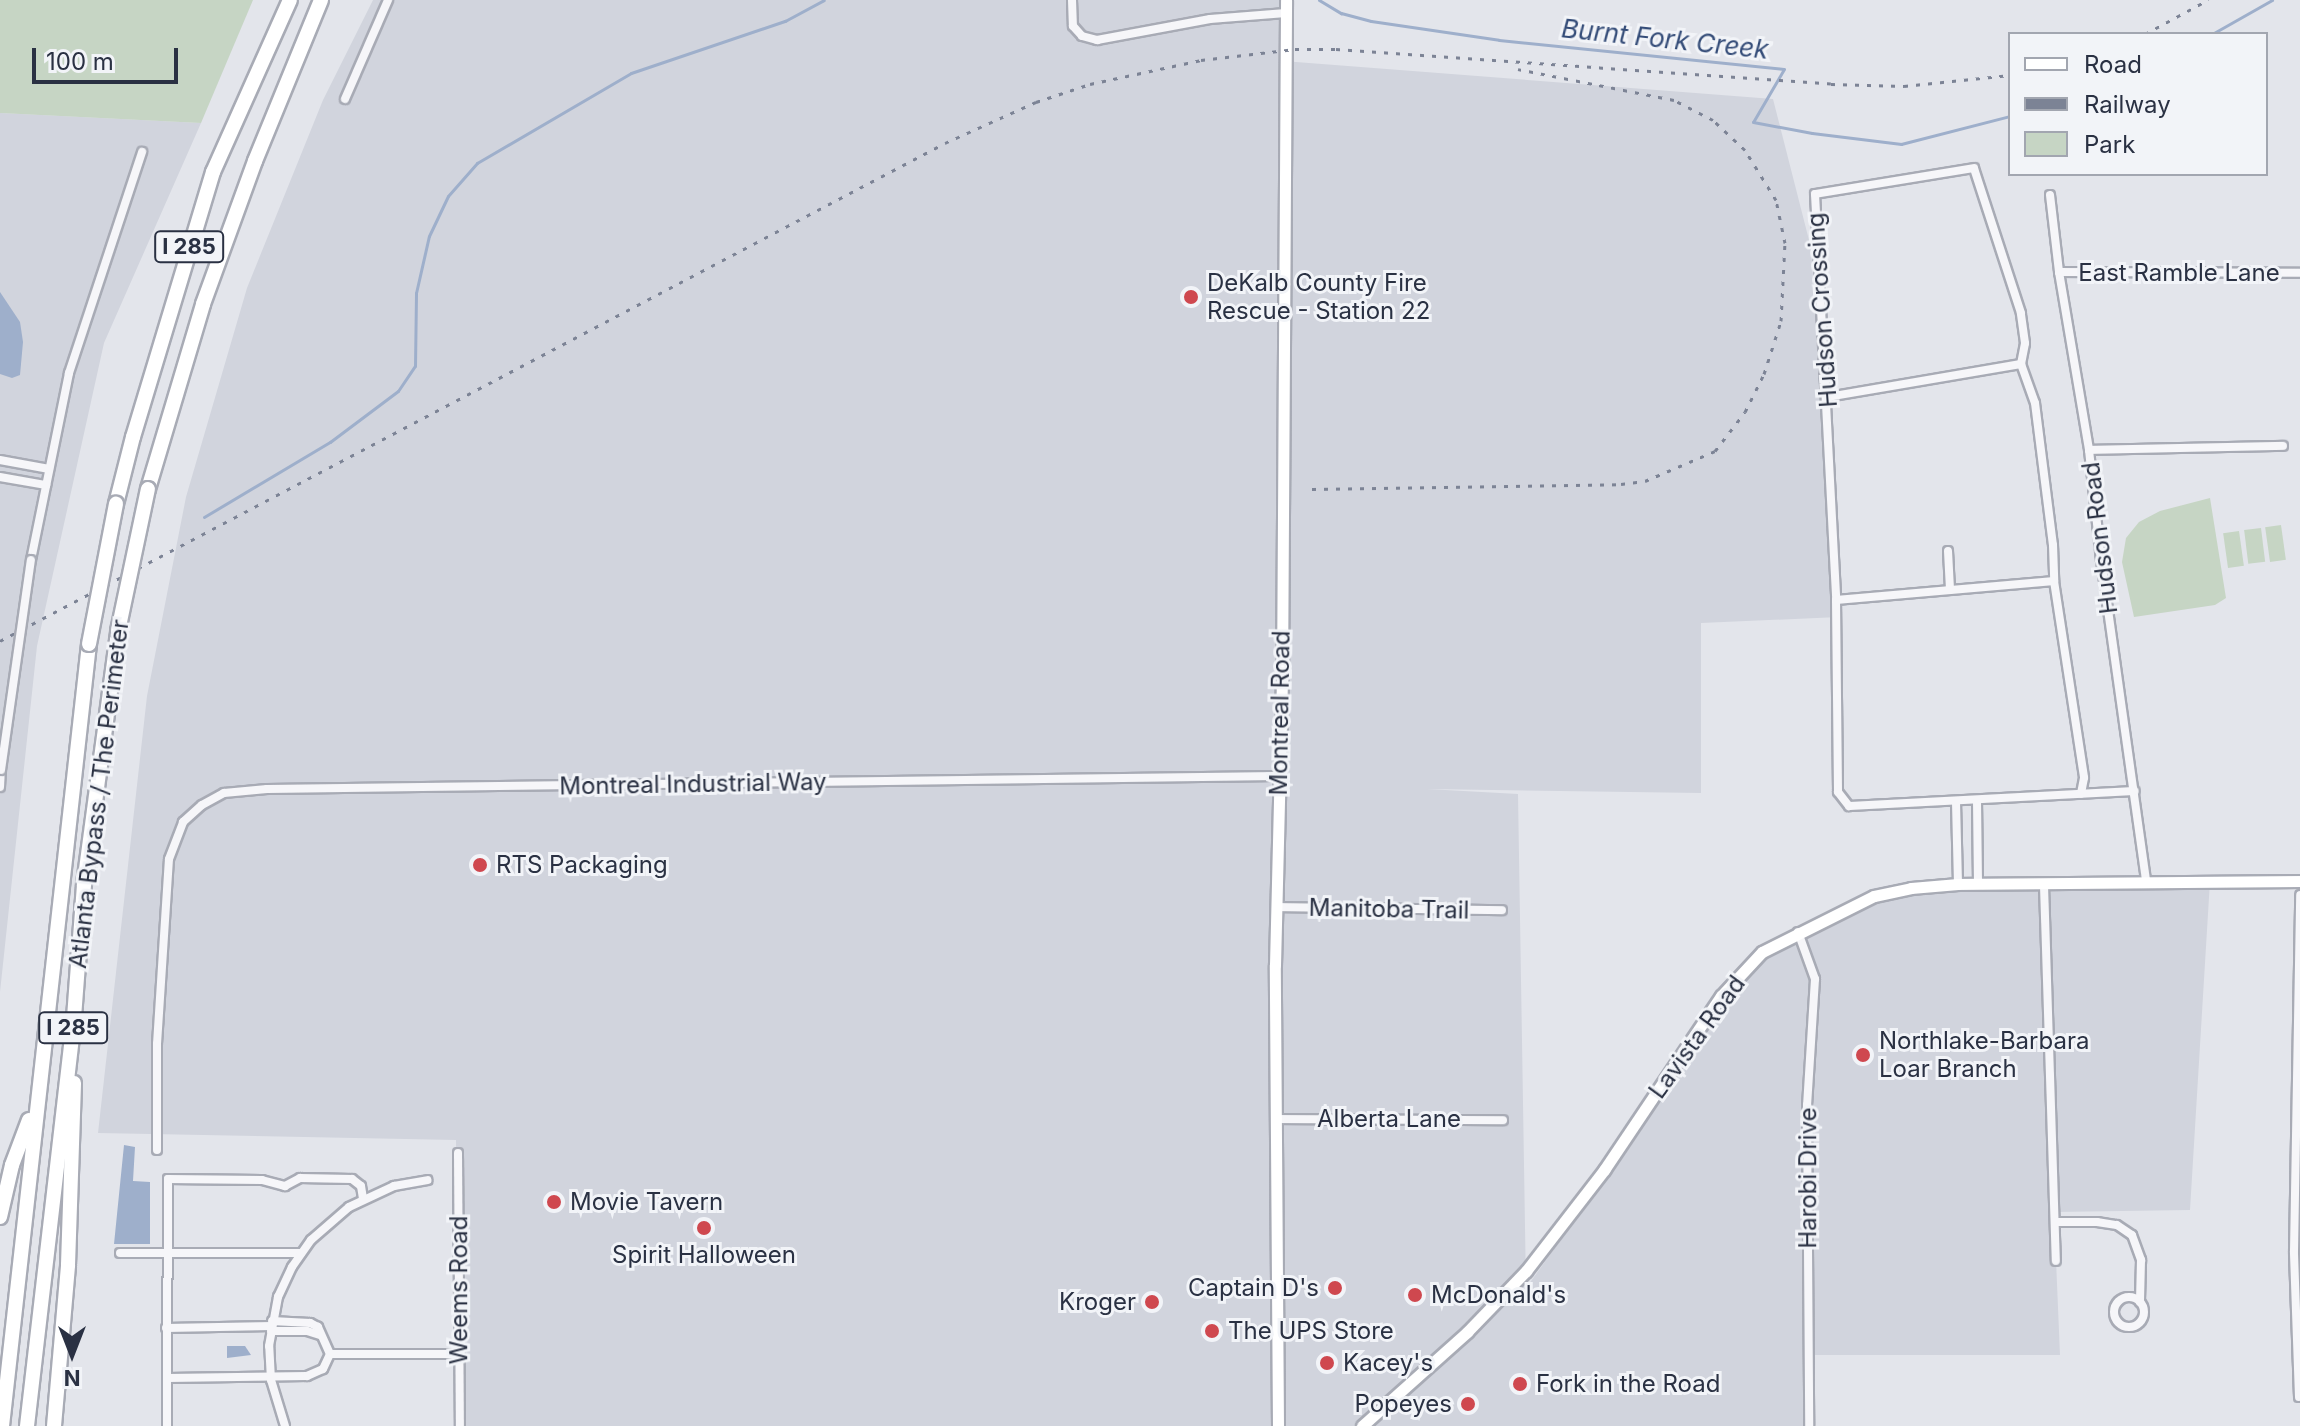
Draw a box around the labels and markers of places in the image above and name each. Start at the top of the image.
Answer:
place label: DeKalb County Fire Rescue - Station 22 [1207,269,1430,325]
marker: DeKalb County Fire Rescue - Station 22 [1182,288,1200,306]
place label: RTS Packaging [496,851,668,879]
marker: RTS Packaging [471,856,489,874]
place label: Northlake-Barbara Loar Branch [1879,1027,2089,1083]
marker: Northlake-Barbara Loar Branch [1854,1046,1872,1064]
place label: Movie Tavern [570,1188,723,1216]
marker: Movie Tavern [545,1193,563,1211]
marker: Spirit Halloween [695,1219,713,1237]
place label: Spirit Halloween [612,1241,796,1269]
place label: Captain D's [1188,1274,1319,1302]
marker: Captain D's [1326,1279,1344,1297]
place label: McDonald's [1431,1281,1566,1309]
marker: McDonald's [1406,1286,1424,1304]
place label: Kroger [1059,1288,1136,1316]
marker: Kroger [1143,1293,1161,1311]
place label: The UPS Store [1228,1317,1394,1345]
marker: The UPS Store [1203,1322,1221,1340]
place label: Kacey's [1343,1349,1433,1377]
marker: Kacey's [1318,1354,1336,1372]
place label: Fork in the Road [1536,1370,1720,1398]
marker: Fork in the Road [1511,1375,1529,1393]
place label: Popeyes [1355,1390,1452,1418]
marker: Popeyes [1459,1395,1477,1413]

